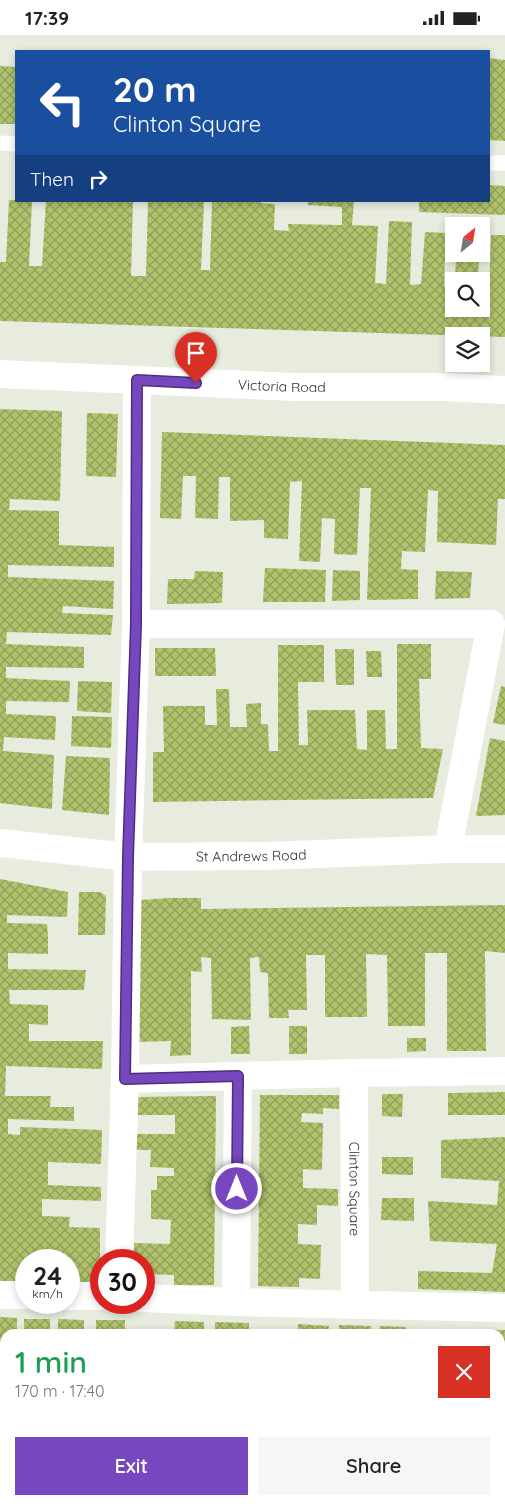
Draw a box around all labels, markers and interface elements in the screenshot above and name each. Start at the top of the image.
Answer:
text: 17:39 [25,6,69,30]
text: 20 m [113,67,196,111]
icon: left [30,70,95,135]
text: Clinton Square [113,110,261,138]
icon: right [84,165,112,193]
text: Then [30,167,74,191]
north arrow [445,217,490,263]
map controls [445,217,490,372]
button: search [445,272,490,317]
button: layers [445,327,490,372]
pin [175,332,217,383]
icon: arrive [182,339,210,367]
street label: Victoria Road [237,375,326,396]
street label: St Andrews Road [196,845,307,866]
street label: Clinton Square [345,1142,364,1236]
position arrow [210,1162,262,1214]
speed limit sign: 30 [90,1249,155,1314]
text: 24 [33,1260,62,1291]
text: km/h [32,1286,63,1301]
text: 1 min [15,1343,87,1381]
button: close [438,1346,490,1398]
text: 170 m · 17:40 [15,1381,105,1401]
button: Exit [15,1437,248,1495]
button: Share [258,1437,490,1495]

